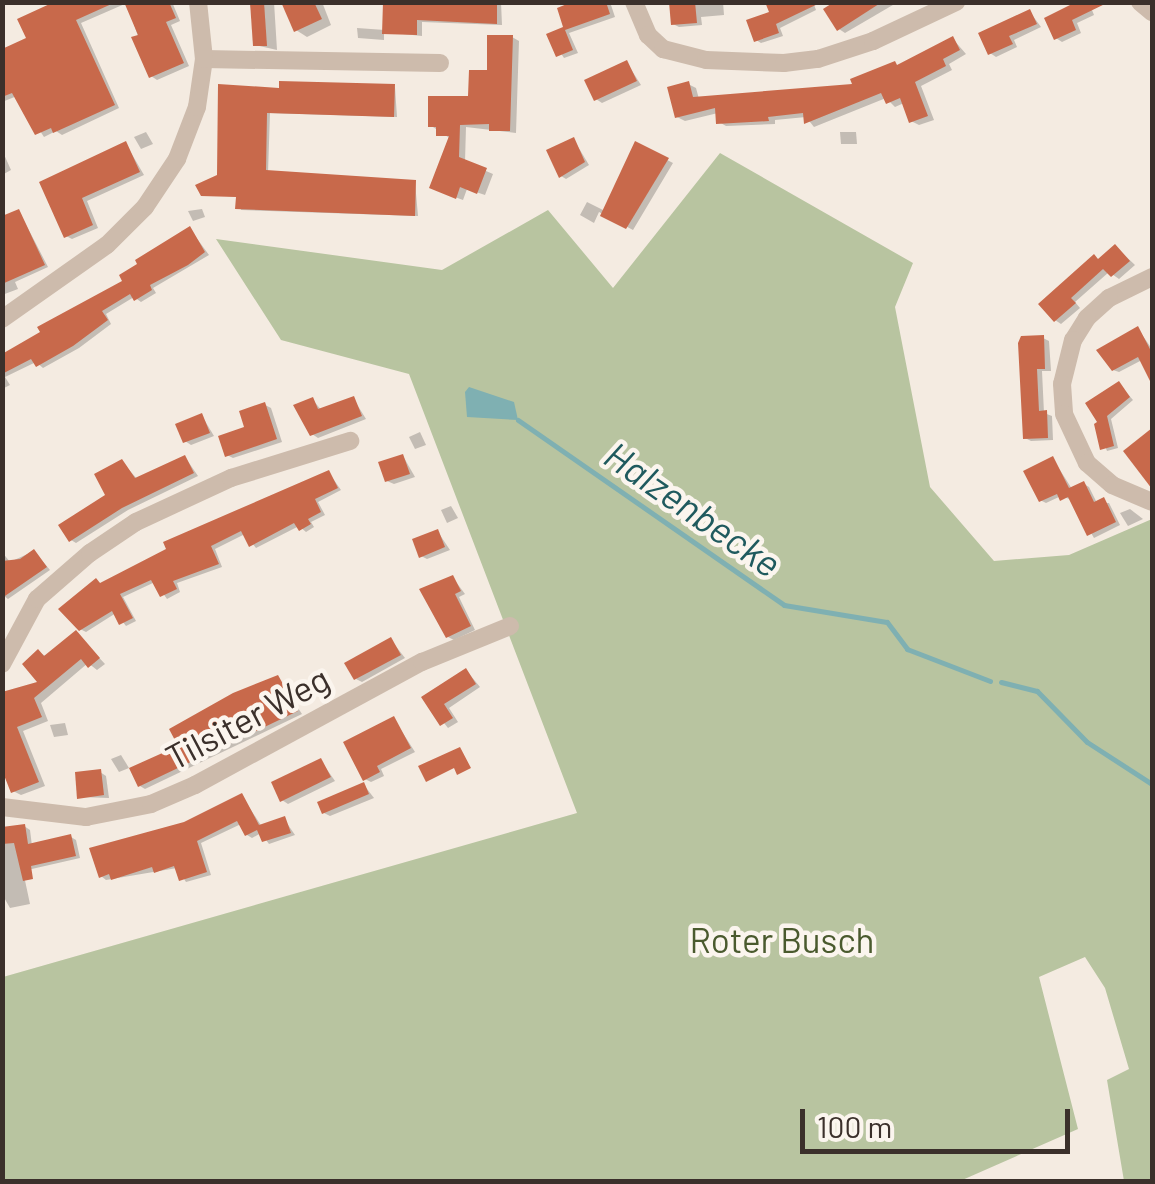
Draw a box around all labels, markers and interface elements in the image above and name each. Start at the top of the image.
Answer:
water label: Halzenbecke [596,432,790,586]
street label: Tilsiter Weg [158,656,336,778]
park label: Roter Busch [690,918,874,960]
scale bar [805,1089,1075,1151]
text: 100 m [817,1108,892,1144]

